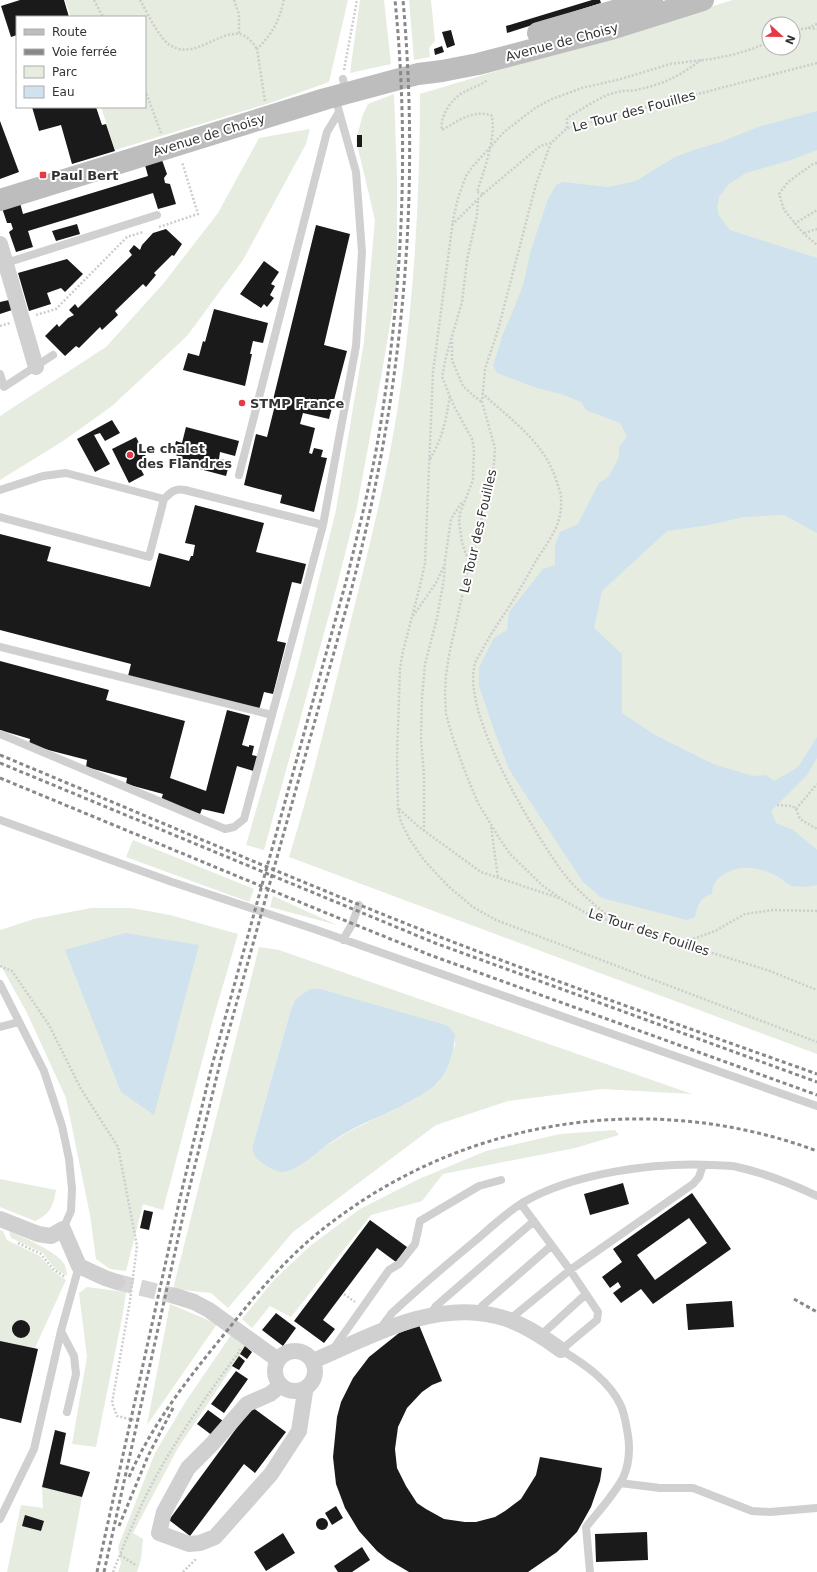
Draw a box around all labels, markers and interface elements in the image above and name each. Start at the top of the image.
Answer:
legend [16,16,146,108]
north arrow [761,16,801,56]
street label: Avenue de Choisy [504,20,620,64]
text: Route [52,25,87,39]
text: N [782,33,798,46]
text: Voie ferrée [52,45,117,59]
text: Parc [52,65,77,79]
text: Eau [52,85,75,99]
street label: Le Tour des Fouilles [571,87,697,135]
street label: Avenue de Choisy [151,111,267,159]
place label: Paul Bert [51,168,119,183]
marker: Paul Bert [38,170,48,180]
place label: STMP France [250,396,344,411]
marker: STMP France [237,398,247,408]
place label: Le chalet des Flandres [138,441,232,471]
marker: Le chalet des Flandres [125,450,135,460]
street label: Le Tour des Fouilles [456,467,500,594]
street label: Le Tour des Fouilles [587,905,712,959]

